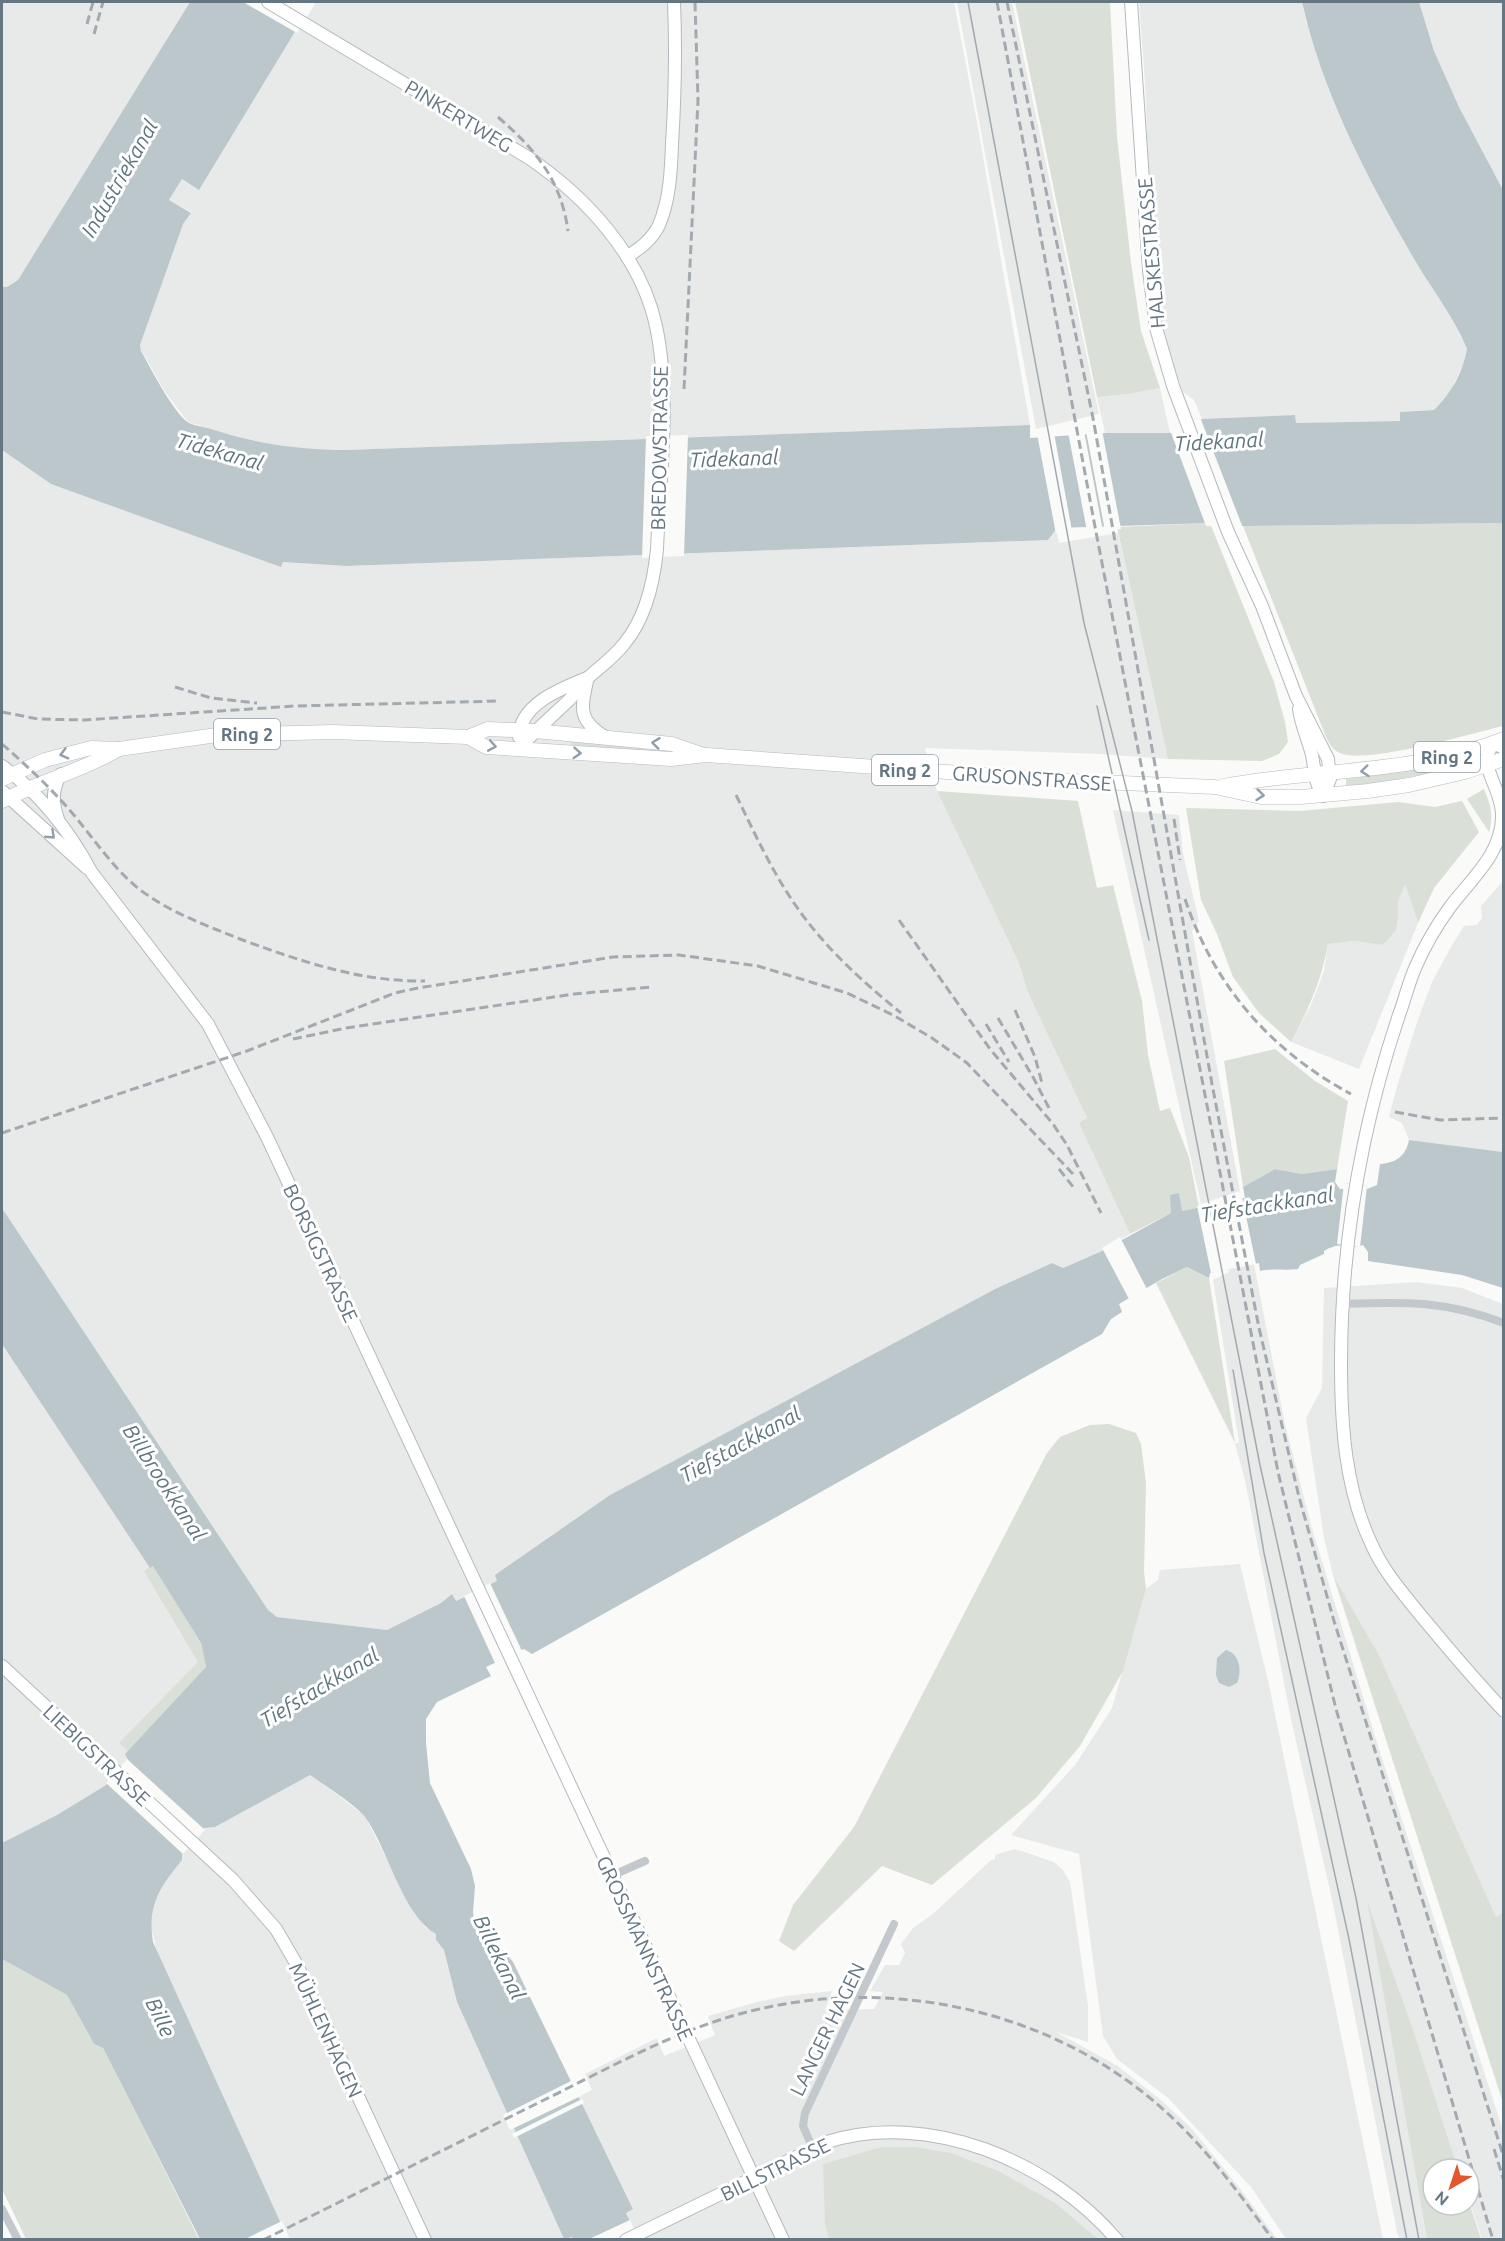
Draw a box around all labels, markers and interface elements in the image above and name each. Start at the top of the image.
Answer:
street label: PINKERTWEG [401,75,517,157]
water label: Industriekanal [76,115,162,241]
street label: HALSKESTRASSE [1133,177,1169,329]
street label: BREDOWSTRASSE [646,366,672,530]
water label: Tidekanal [174,427,266,475]
water label: Tidekanal [1174,427,1264,455]
water label: Tidekanal [689,444,779,472]
road number: Ring 2 [214,719,280,749]
one-way arrow [652,737,661,749]
one-way arrow [487,740,497,752]
road number: Ring 2 [1414,742,1480,772]
one-way arrow [572,746,581,759]
one-way arrow [59,747,70,759]
road number: Ring 2 [872,755,938,785]
street label: GRUSONSTRASSE [952,761,1112,795]
one-way arrow [1360,764,1369,776]
one-way arrow [1255,789,1265,801]
one-way arrow [44,828,54,839]
street label: BORSIGSTRASSE [279,1180,363,1326]
water label: Tiefstackkanal [1199,1182,1335,1226]
water label: Tiefstackkanal [675,1401,805,1487]
water label: Billbrookkanal [119,1419,212,1545]
water label: Tiefstackkanal [255,1642,383,1732]
street label: LIEBIGSTRASSE [39,1700,155,1810]
street label: GROSSMANNSTRASSE [592,1852,698,2044]
water label: Billekanal [469,1911,531,2003]
street label: MÜHLENHAGEN [285,1959,367,2101]
street label: LANGER HAGEN [785,1959,869,2099]
water label: Bille [141,1994,181,2041]
street label: BILLSTRASSE [717,2133,833,2205]
north arrow [1421,2157,1481,2217]
text: N [1431,2188,1452,2209]

